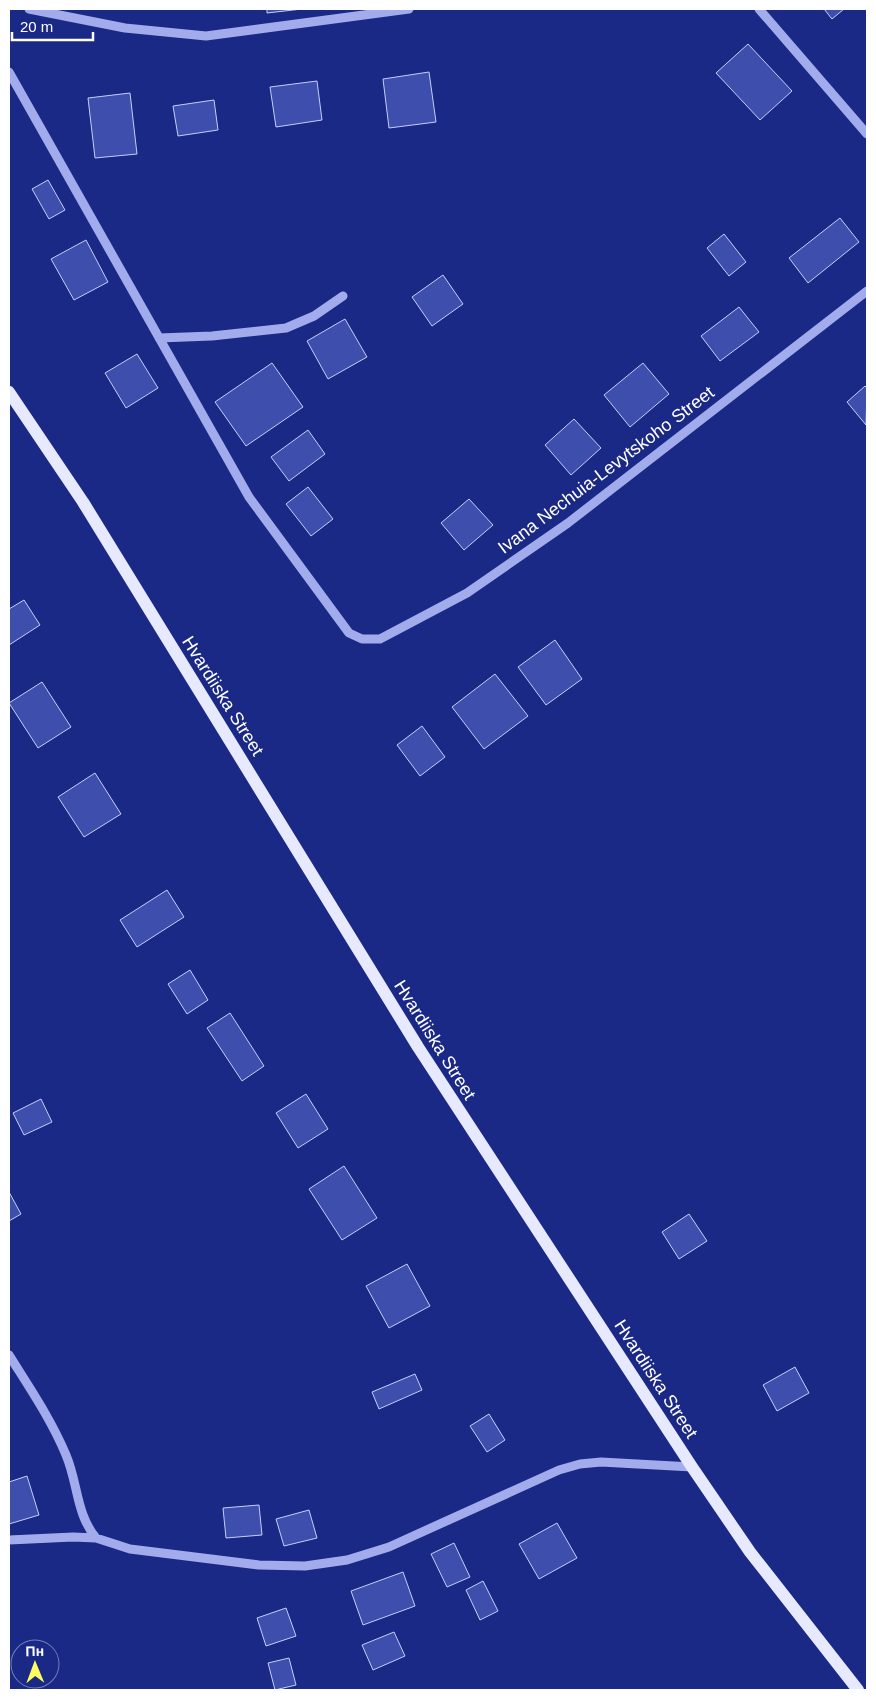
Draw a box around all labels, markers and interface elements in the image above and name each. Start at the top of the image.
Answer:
scale bar [12,10,94,42]
text: 20 m [20,18,53,35]
street label: Ivana Nechuia-Levytskoho Street [494,382,718,558]
street label: Hvardiiska Street [178,633,268,759]
street label: Hvardiiska Street [390,977,480,1103]
street label: Hvardiiska Street [610,1316,702,1442]
north arrow [10,1639,60,1689]
text: Пн [25,1643,44,1659]

